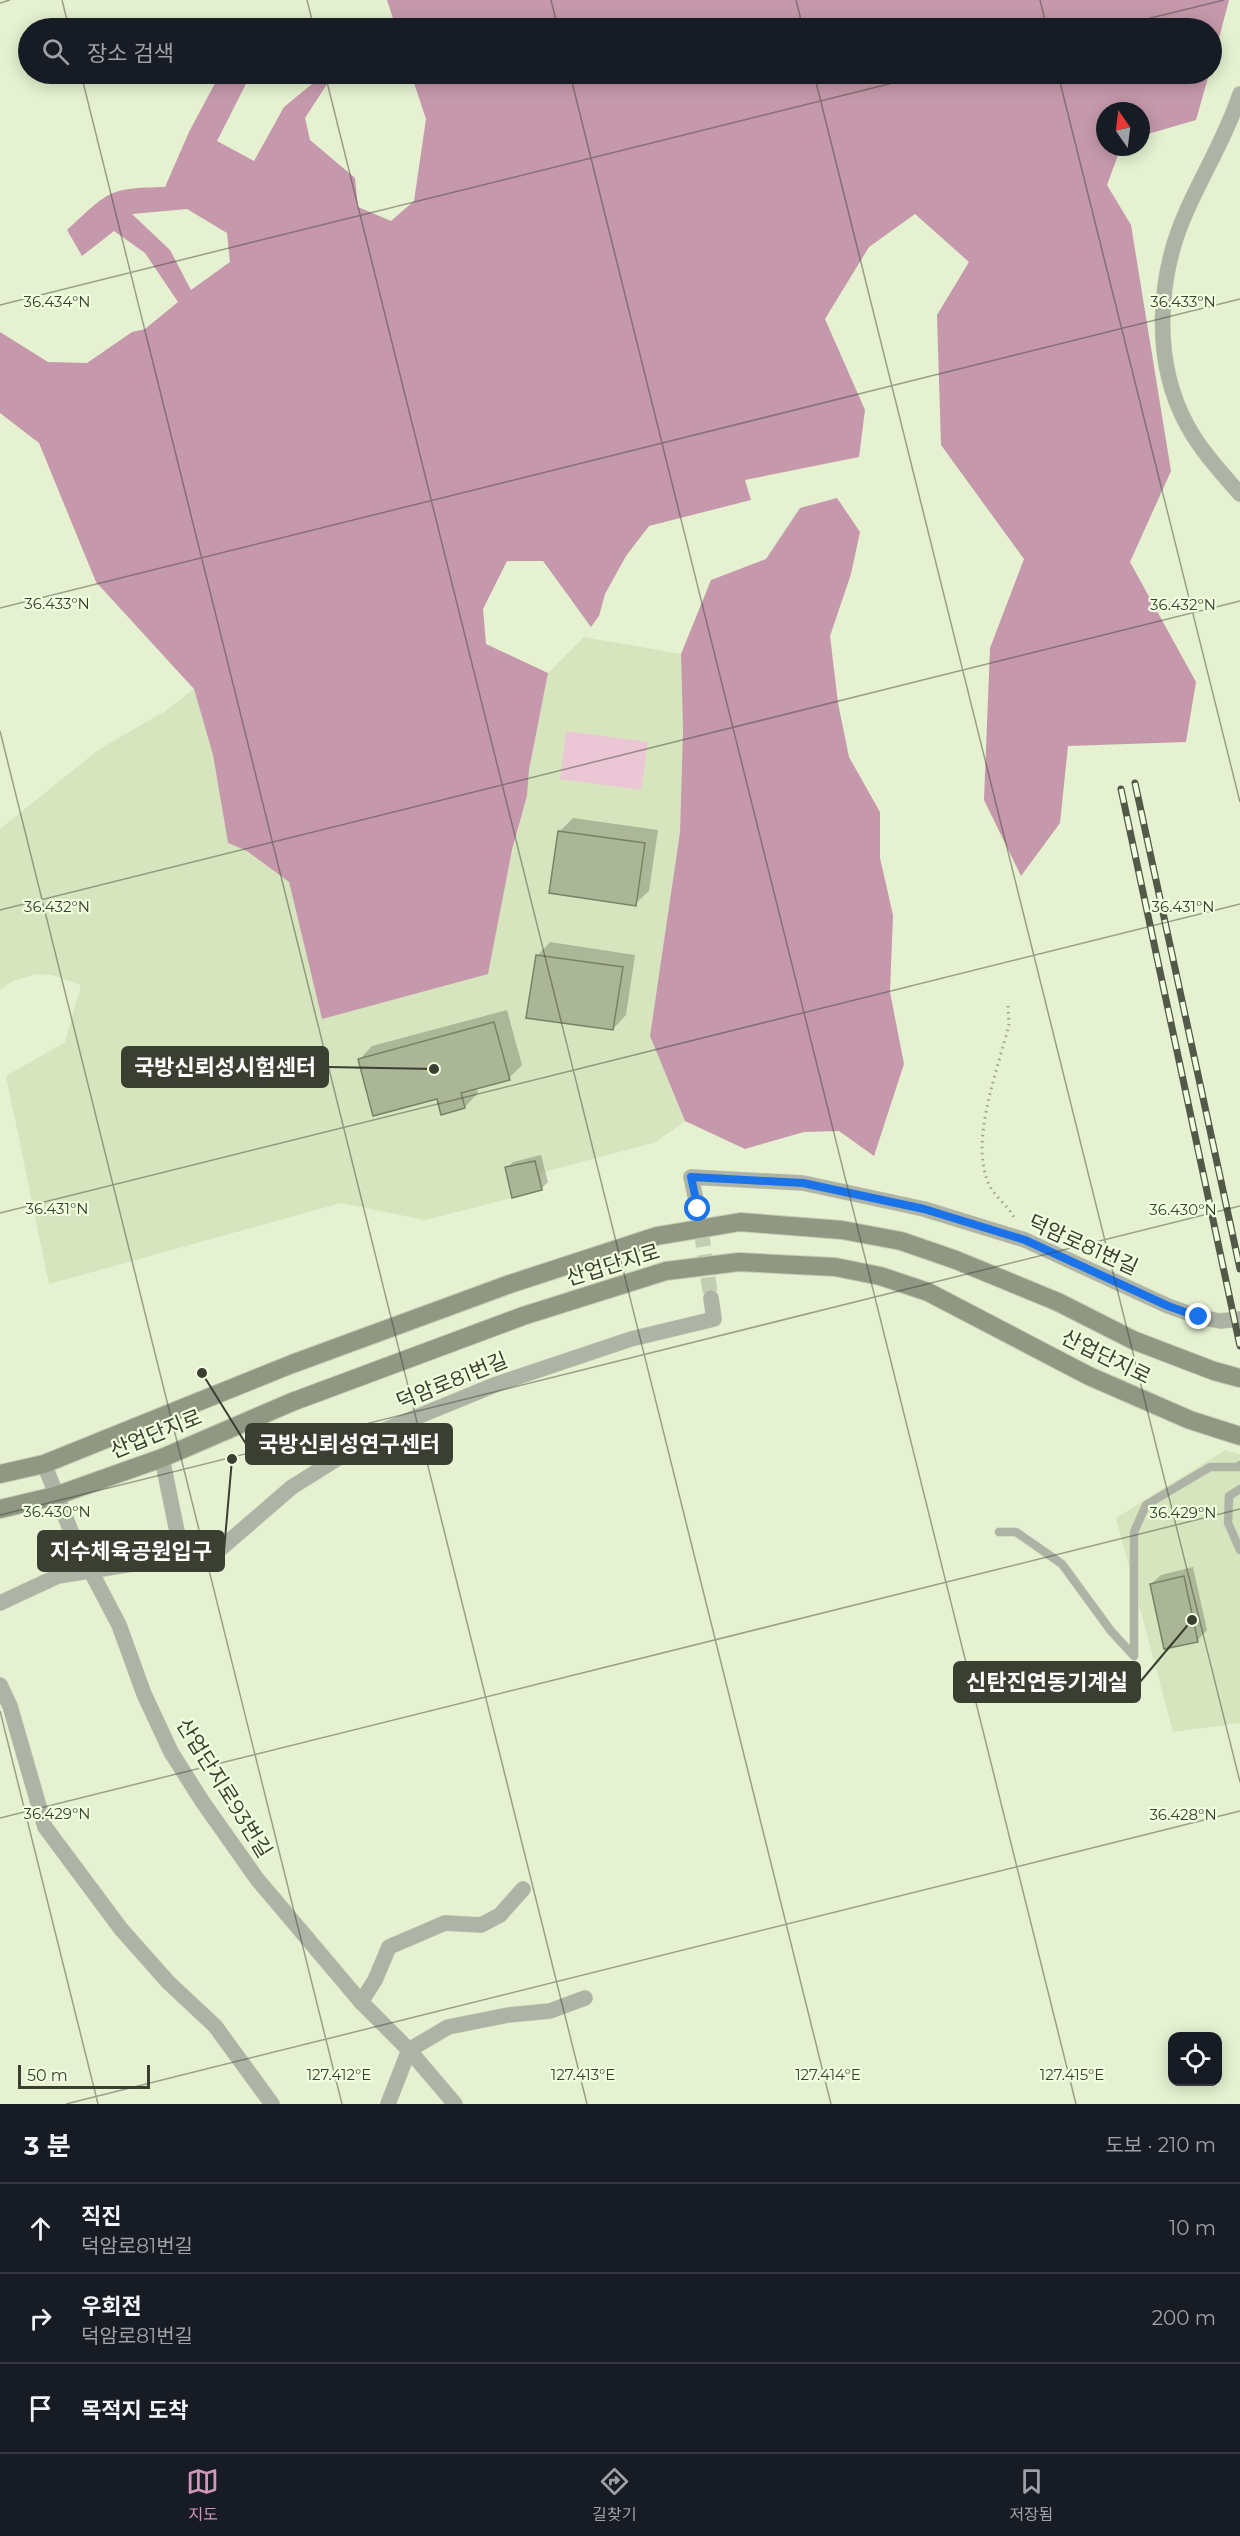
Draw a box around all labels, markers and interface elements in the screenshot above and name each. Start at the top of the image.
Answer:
search box [18,18,1222,84]
icon: search [39,35,72,68]
text: 장소 검색 [87,40,174,67]
north arrow [1096,102,1150,156]
text: 36.434°N [24,292,90,311]
text: 36.433°N [1150,292,1216,311]
text: 36.433°N [24,594,90,613]
text: 36.432°N [1150,595,1216,614]
text: 36.432°N [24,897,90,916]
text: 36.431°N [1152,897,1214,916]
callout: 국방신뢰성시험센터 [122,1047,328,1087]
text: 국방신뢰성시험센터 [134,1054,316,1081]
route start [684,1195,710,1221]
text: 36.431°N [26,1199,88,1218]
text: 36.430°N [1149,1200,1217,1219]
street label: 덕암로81번길 [1024,1209,1142,1280]
street label: 산업단지로 [563,1238,663,1291]
route end [1185,1303,1211,1329]
street label: 산업단지로 [1057,1324,1155,1389]
street label: 덕암로81번길 [393,1347,511,1414]
street label: 산업단지로 [106,1404,205,1463]
callout: 국방신뢰성연구센터 [246,1424,452,1464]
text: 국방신뢰성연구센터 [258,1431,440,1458]
text: 36.430°N [23,1502,91,1521]
text: 36.429°N [1150,1503,1216,1522]
callout: 지수체육공원입구 [38,1531,224,1571]
text: 지수체육공원입구 [50,1538,212,1565]
callout: 신탄진연동기계실 [954,1662,1140,1702]
text: 신탄진연동기계실 [966,1669,1128,1696]
street label: 산업단지로93번길 [172,1713,277,1862]
text: 36.429°N [24,1804,90,1823]
text: 36.428°N [1149,1805,1217,1824]
map controls [1168,2032,1222,2086]
button: locate [1168,2032,1222,2086]
scale bar [18,2062,150,2090]
text: 127.412°E [307,2065,371,2084]
text: 127.413°E [551,2065,615,2084]
text: 127.414°E [795,2065,861,2084]
text: 127.415°E [1040,2065,1104,2084]
text: 50 m [27,2066,68,2085]
text: 3 분 [24,2130,71,2162]
text: 도보 · 210 m [1105,2133,1216,2157]
text: 직진 [81,2203,121,2230]
icon: ahead [24,2212,57,2245]
text: 10 m [1169,2216,1216,2240]
text: 덕암로81번길 [81,2234,193,2258]
text: 우회전 [81,2293,142,2320]
icon: right [24,2302,57,2335]
text: 200 m [1152,2306,1216,2330]
text: 덕암로81번길 [81,2324,193,2348]
icon: arrive [24,2392,57,2425]
text: 목적지 도착 [81,2397,188,2424]
tab: 지도 [186,2465,219,2525]
tab: 길찾기 [592,2465,636,2525]
tab: 저장됨 [1009,2465,1054,2525]

